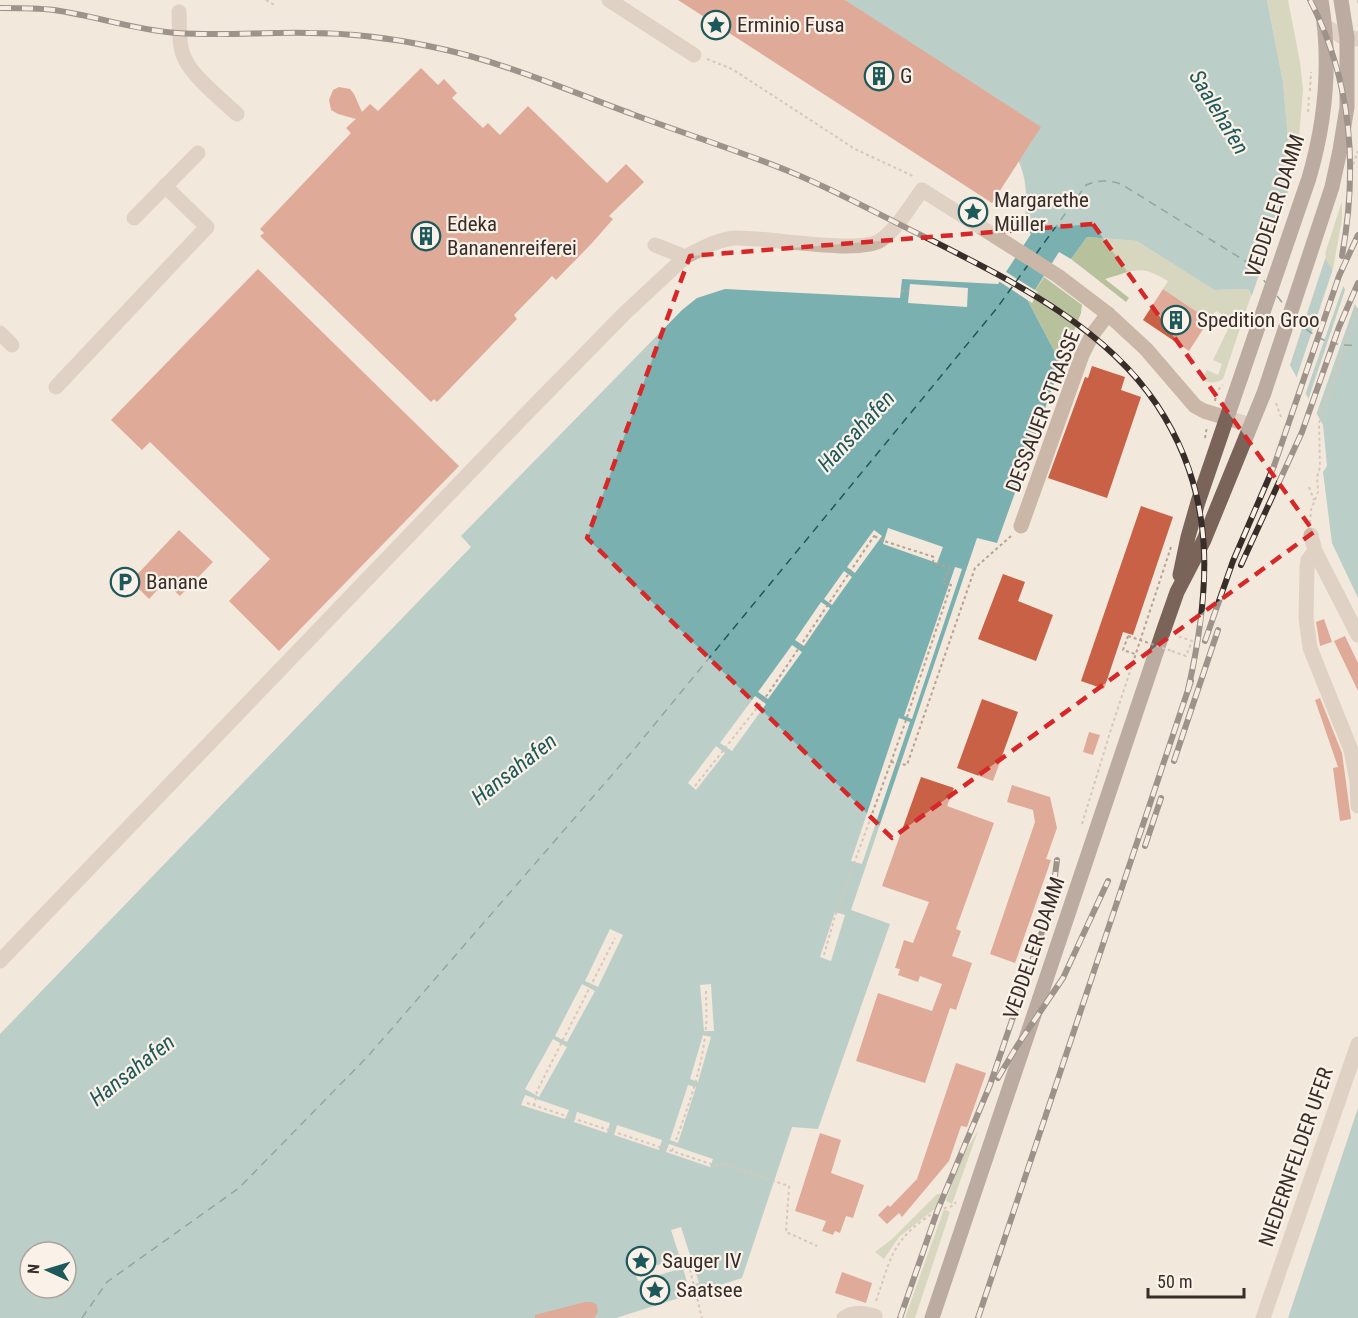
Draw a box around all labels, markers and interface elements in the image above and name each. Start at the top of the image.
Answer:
place icon: Erminio Fusa [700,9,732,41]
place label: Erminio Fusa [737,13,844,37]
building icon: G [863,60,895,92]
place label: G [900,64,912,88]
water label: Saalehafen [1184,65,1254,159]
street label: VEDDELER DAMM [1241,132,1309,280]
place label: Margarethe Müller [994,188,1089,236]
place icon: Margarethe Müller [957,196,989,228]
place label: Edeka Bananenreiferei [447,212,577,260]
building icon: Edeka Bananenreiferei [410,220,442,252]
building icon: Spedition Groo [1160,304,1192,336]
place label: Spedition Groo [1197,308,1320,332]
street label: DESSAUER STRASSE [1001,327,1085,495]
water label: Hansahafen [812,385,900,477]
parking icon: Banane [109,566,141,598]
place label: Banane [146,570,208,594]
water label: Hansahafen [466,728,562,810]
street label: VEDDELER DAMM [998,874,1070,1022]
water label: Hansahafen [84,1029,180,1111]
street label: NIEDERNFELDER UFER [1254,1064,1338,1250]
north arrow [18,1240,78,1300]
place icon: Sauger IV [625,1245,657,1277]
place label: Sauger IV [662,1249,742,1273]
scale bar [1148,1261,1244,1299]
text: N [24,1263,43,1275]
text: 50 m [1157,1271,1192,1292]
place icon: Saatsee [639,1274,671,1306]
place label: Saatsee [676,1278,743,1302]

